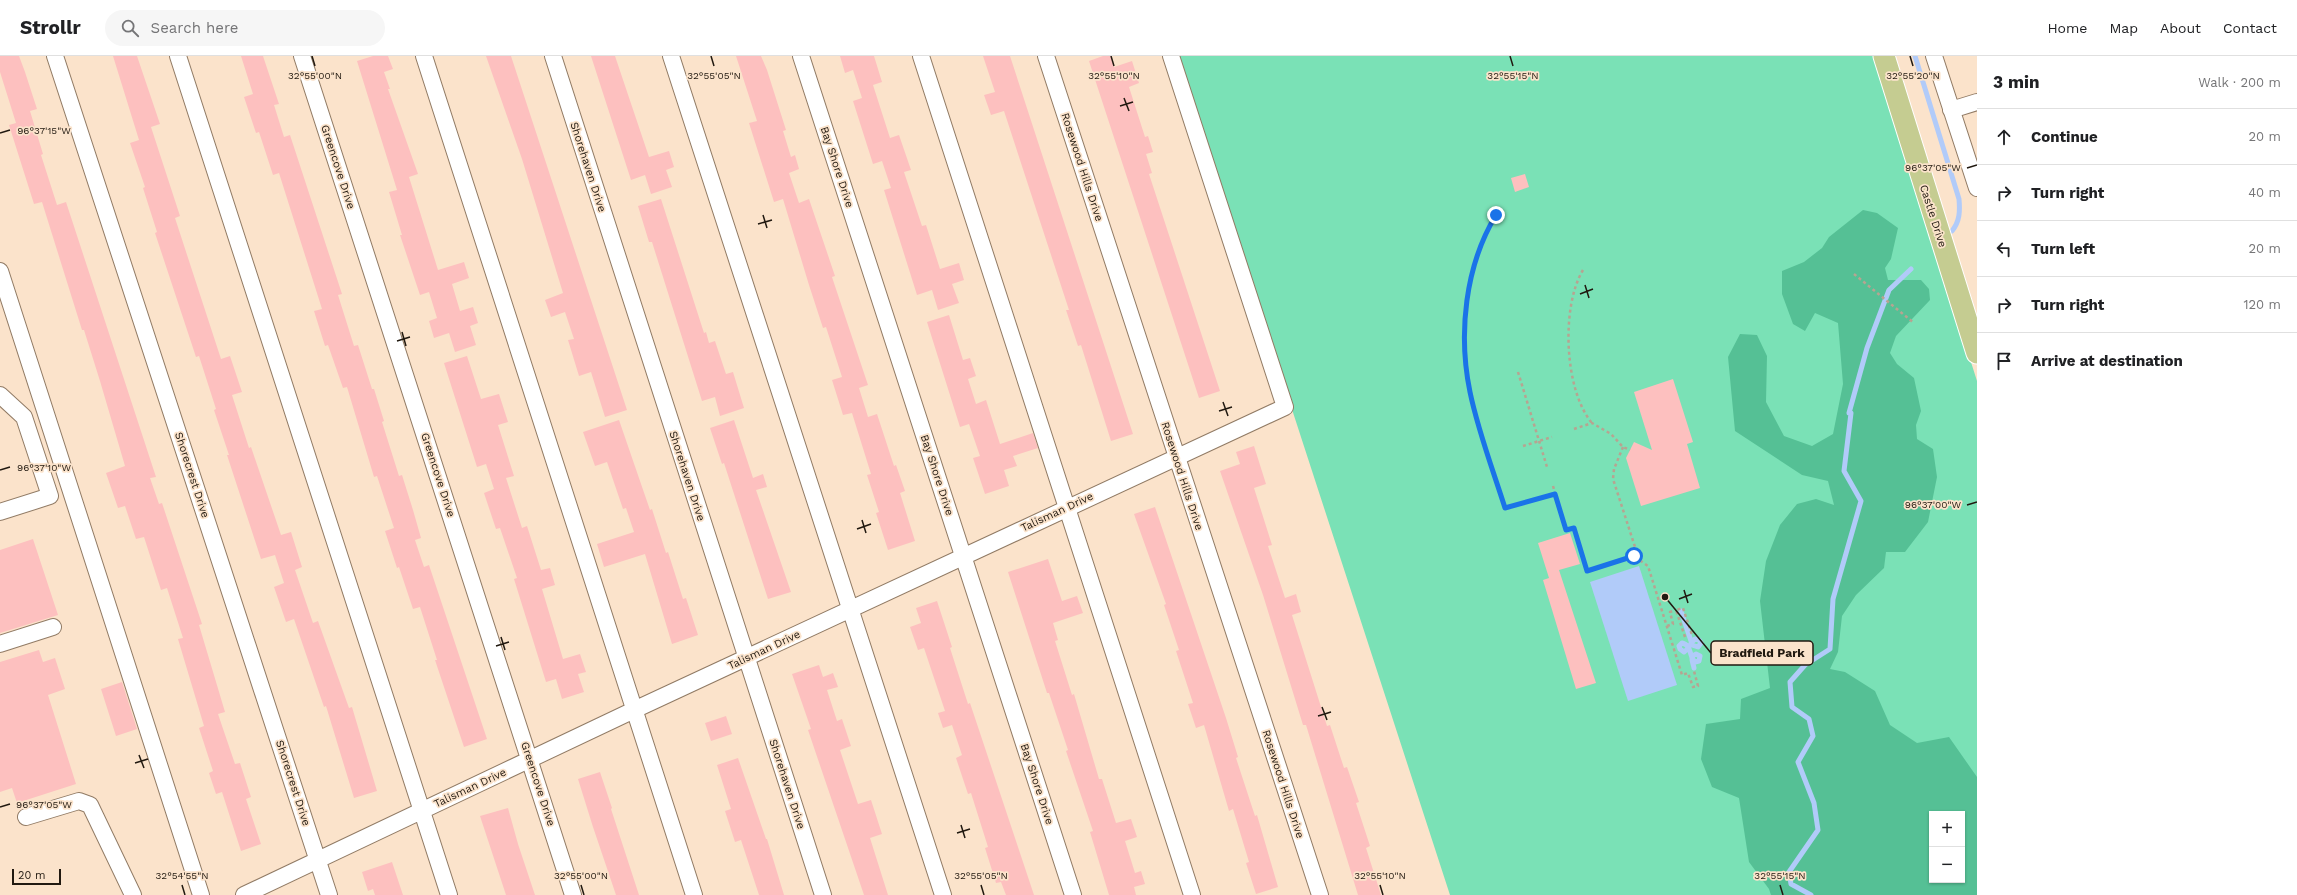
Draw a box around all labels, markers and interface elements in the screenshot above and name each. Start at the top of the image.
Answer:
search box [105,10,385,46]
text: Strollr [20,16,81,39]
icon: search [119,17,141,39]
text: Search here [151,19,239,37]
text: Home [2047,20,2087,36]
text: Map [2109,20,2138,36]
text: About [2160,20,2201,36]
text: Contact [2223,20,2277,36]
text: 32°55'00"N [288,70,342,81]
text: 32°55'05"N [687,70,741,81]
text: 32°55'10"N [1088,70,1140,81]
text: 32°55'15"N [1487,70,1539,81]
text: 32°55'20"N [1886,70,1940,81]
text: 3 min [1993,72,2039,92]
text: Walk · 200 m [2198,75,2281,90]
street label: Rosewood Hills Drive [1058,111,1106,223]
street label: Shorehaven Drive [567,120,609,214]
street label: Greencove Drive [318,123,358,211]
text: 96°37'15"W [17,125,71,136]
street label: Bay Shore Drive [818,125,856,209]
icon: ahead [1993,126,2015,148]
text: Continue [2031,128,2098,146]
text: 20 m [2249,129,2281,144]
text: 96°37'05"W [1905,162,1961,173]
icon: right [1993,182,2015,204]
street label: Castle Drive [1917,183,1949,249]
text: Turn right [2031,184,2104,202]
text: 40 m [2248,185,2281,200]
route end [1487,206,1505,224]
icon: left [1993,238,2015,260]
text: Turn left [2031,240,2095,258]
text: 20 m [2249,241,2281,256]
icon: right [1993,294,2015,316]
text: Turn right [2031,296,2104,314]
text: 120 m [2243,297,2281,312]
icon: arrive [1993,350,2015,372]
text: Arrive at destination [2031,352,2183,370]
street label: Rosewood Hills Drive [1158,420,1206,532]
street label: Shorehaven Drive [666,429,708,523]
street label: Shorecrest Drive [172,430,212,520]
street label: Greencove Drive [418,431,458,519]
street label: Bay Shore Drive [918,433,956,517]
text: 96°37'10"W [17,462,71,473]
street label: Talisman Drive [1019,490,1095,534]
text: 96°37'00"W [1905,499,1962,510]
route start [1625,547,1643,565]
street label: Talisman Drive [726,628,802,672]
callout: Bradfield Park [1711,641,1813,665]
text: Bradfield Park [1719,646,1805,660]
street label: Rosewood Hills Drive [1259,728,1307,840]
street label: Shorehaven Drive [766,737,808,831]
street label: Shorecrest Drive [273,738,313,828]
street label: Greencove Drive [518,740,558,828]
street label: Bay Shore Drive [1018,742,1056,826]
street label: Talisman Drive [432,766,508,810]
text: 96°37'05"W [16,799,72,810]
map controls [1929,811,1965,883]
button: + [1929,811,1965,847]
button: − [1929,847,1965,883]
scale bar [12,867,61,886]
text: 20 m [18,869,46,882]
text: 32°54'55"N [155,870,209,881]
text: 32°55'00"N [554,870,608,881]
text: 32°55'05"N [954,870,1008,881]
text: 32°55'10"N [1354,870,1406,881]
text: 32°55'15"N [1754,870,1806,881]

